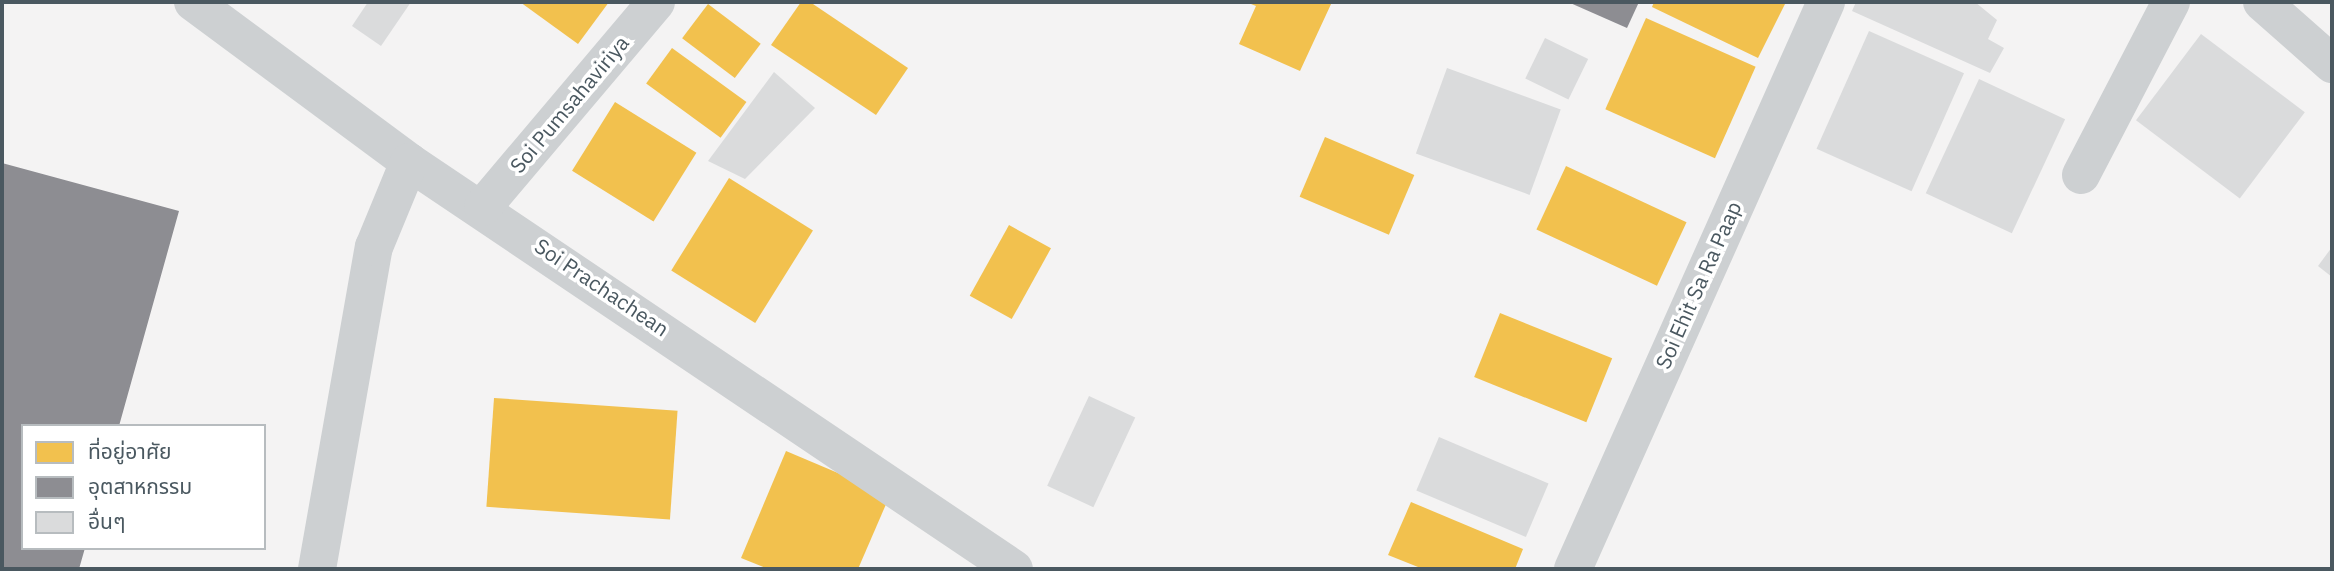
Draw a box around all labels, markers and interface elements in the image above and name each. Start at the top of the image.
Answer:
street label: Soi Pumsahaviriya [504,30,634,178]
street label: Soi Ehit Sa Ra Paap [1650,197,1746,373]
street label: Soi Prachachean [530,233,674,341]
legend [21,424,266,550]
text: ที่อยู่อาศัย [88,437,172,465]
text: อุตสาหกรรม [88,472,192,500]
text: อื่นๆ [88,507,125,535]

